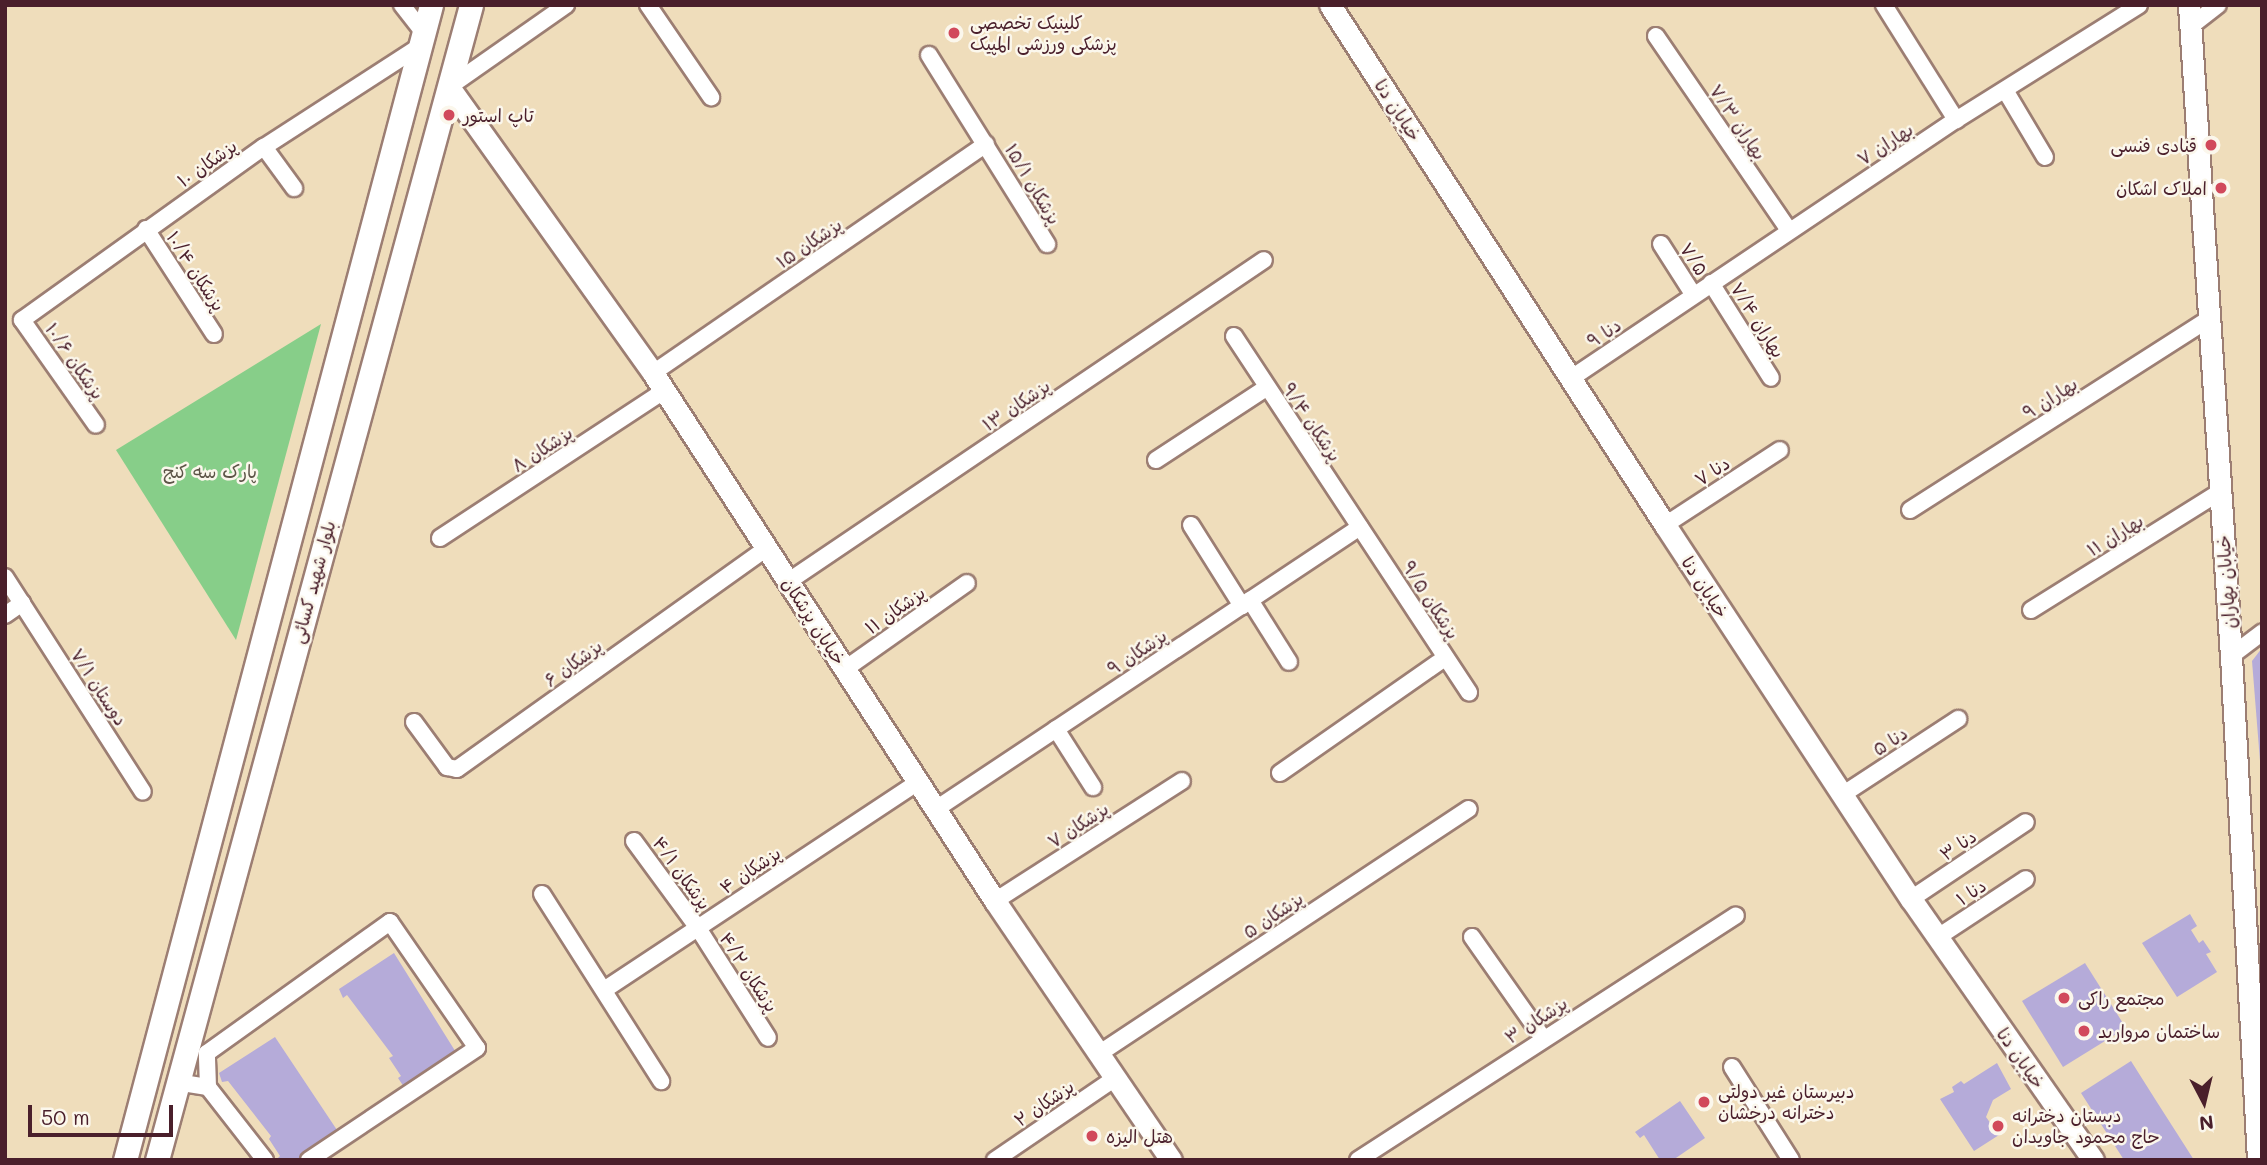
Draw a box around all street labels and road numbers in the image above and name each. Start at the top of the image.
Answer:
street label: خیابان دنا [1370,75,1426,145]
street label: ۷/۳ بهاران [1705,80,1771,164]
street label: ۷ بهاران [1853,118,1917,170]
street label: ۱۰ پزشکان [173,135,241,191]
street label: ۱۵/۱ پزشکان [1000,140,1066,228]
street label: ۱۵ پزشکان [772,213,846,273]
street label: ۱۰/۴ پزشکان [162,227,230,315]
street label: ۷/۵ [1676,239,1712,279]
street label: ۷/۴ بهاران [1726,278,1790,362]
street label: ۹ دنا [1583,314,1625,352]
street label: ۱۰/۶ پزشکان [41,319,109,403]
street label: ۹ بهاران [2019,372,2081,424]
street label: ۱۳ پزشکان [978,375,1054,435]
street label: ۹/۴ پزشکان [1278,379,1346,465]
street label: ۸ پزشکان [508,421,576,477]
street label: ۷ دنا [1690,452,1734,490]
street label: ۱۱ بهاران [2083,509,2147,561]
street label: بلوار شهید کسائی [286,518,340,646]
street label: خیابان بهاران [2212,534,2240,630]
street label: خیابان دنا [1677,552,1733,622]
street label: ۹/۵ پزشکان [1398,557,1464,643]
street label: خیابان پزشکان [778,573,850,669]
street label: ۱۱ پزشکان [861,582,929,638]
street label: ۹ پزشکان [1103,624,1171,680]
street label: ۶ پزشکان [540,635,606,691]
street label: ۷/۱ دوستان [66,644,132,730]
street label: ۵ دنا [1869,722,1911,760]
street label: ۷ پزشکان [1044,797,1112,853]
street label: ۳ دنا [1936,825,1980,865]
street label: ۴/۱ پزشکان [648,832,716,914]
street label: ۴ پزشکان [715,842,785,898]
street label: ۱ دنا [1952,874,1990,910]
street label: ۵ پزشکان [1239,887,1307,943]
street label: ۴/۲ پزشکان [715,928,783,1016]
street label: ۳ پزشکان [1501,992,1571,1048]
street label: خیابان دنا [1992,1023,2050,1093]
street label: ۲ پزشکان [1010,1075,1078,1131]

